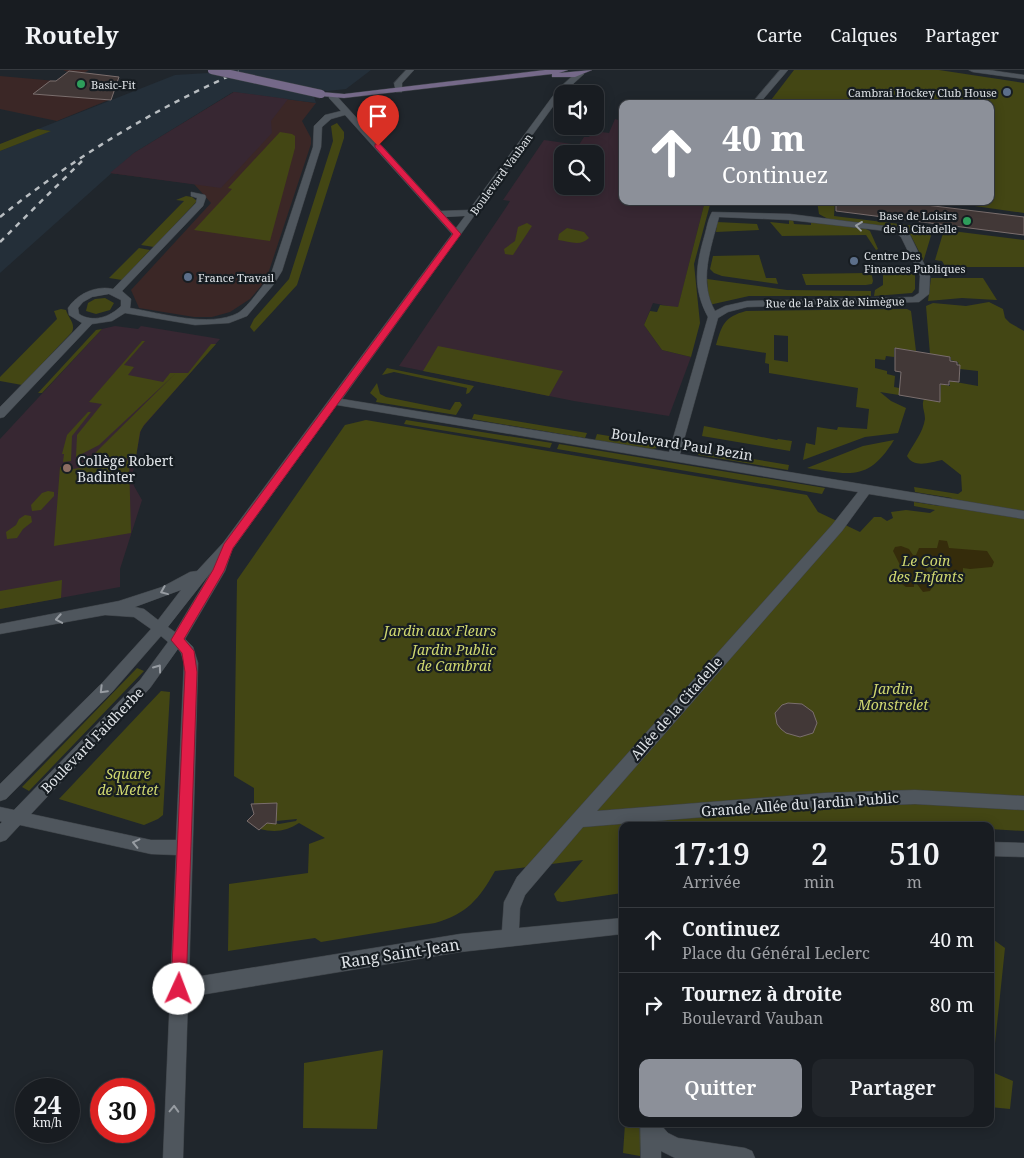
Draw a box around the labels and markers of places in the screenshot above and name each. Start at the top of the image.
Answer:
place label: Basic-Fit [91,77,136,92]
marker: Basic-Fit [75,78,87,90]
place label: Cambrai Hockey Club House [848,85,997,100]
marker: Cambrai Hockey Club House [1001,86,1013,98]
pin [357,95,399,146]
place label: Base de Loisirs de la Citadelle [879,208,957,236]
marker: Base de Loisirs de la Citadelle [961,215,973,227]
place label: Centre Des Finances Publiques [864,248,965,276]
marker: Centre Des Finances Publiques [848,255,860,267]
place label: France Travail [198,270,275,285]
marker: France Travail [182,271,194,283]
place label: Collège Robert Badinter [77,451,173,486]
marker: Collège Robert Badinter [61,462,73,474]

